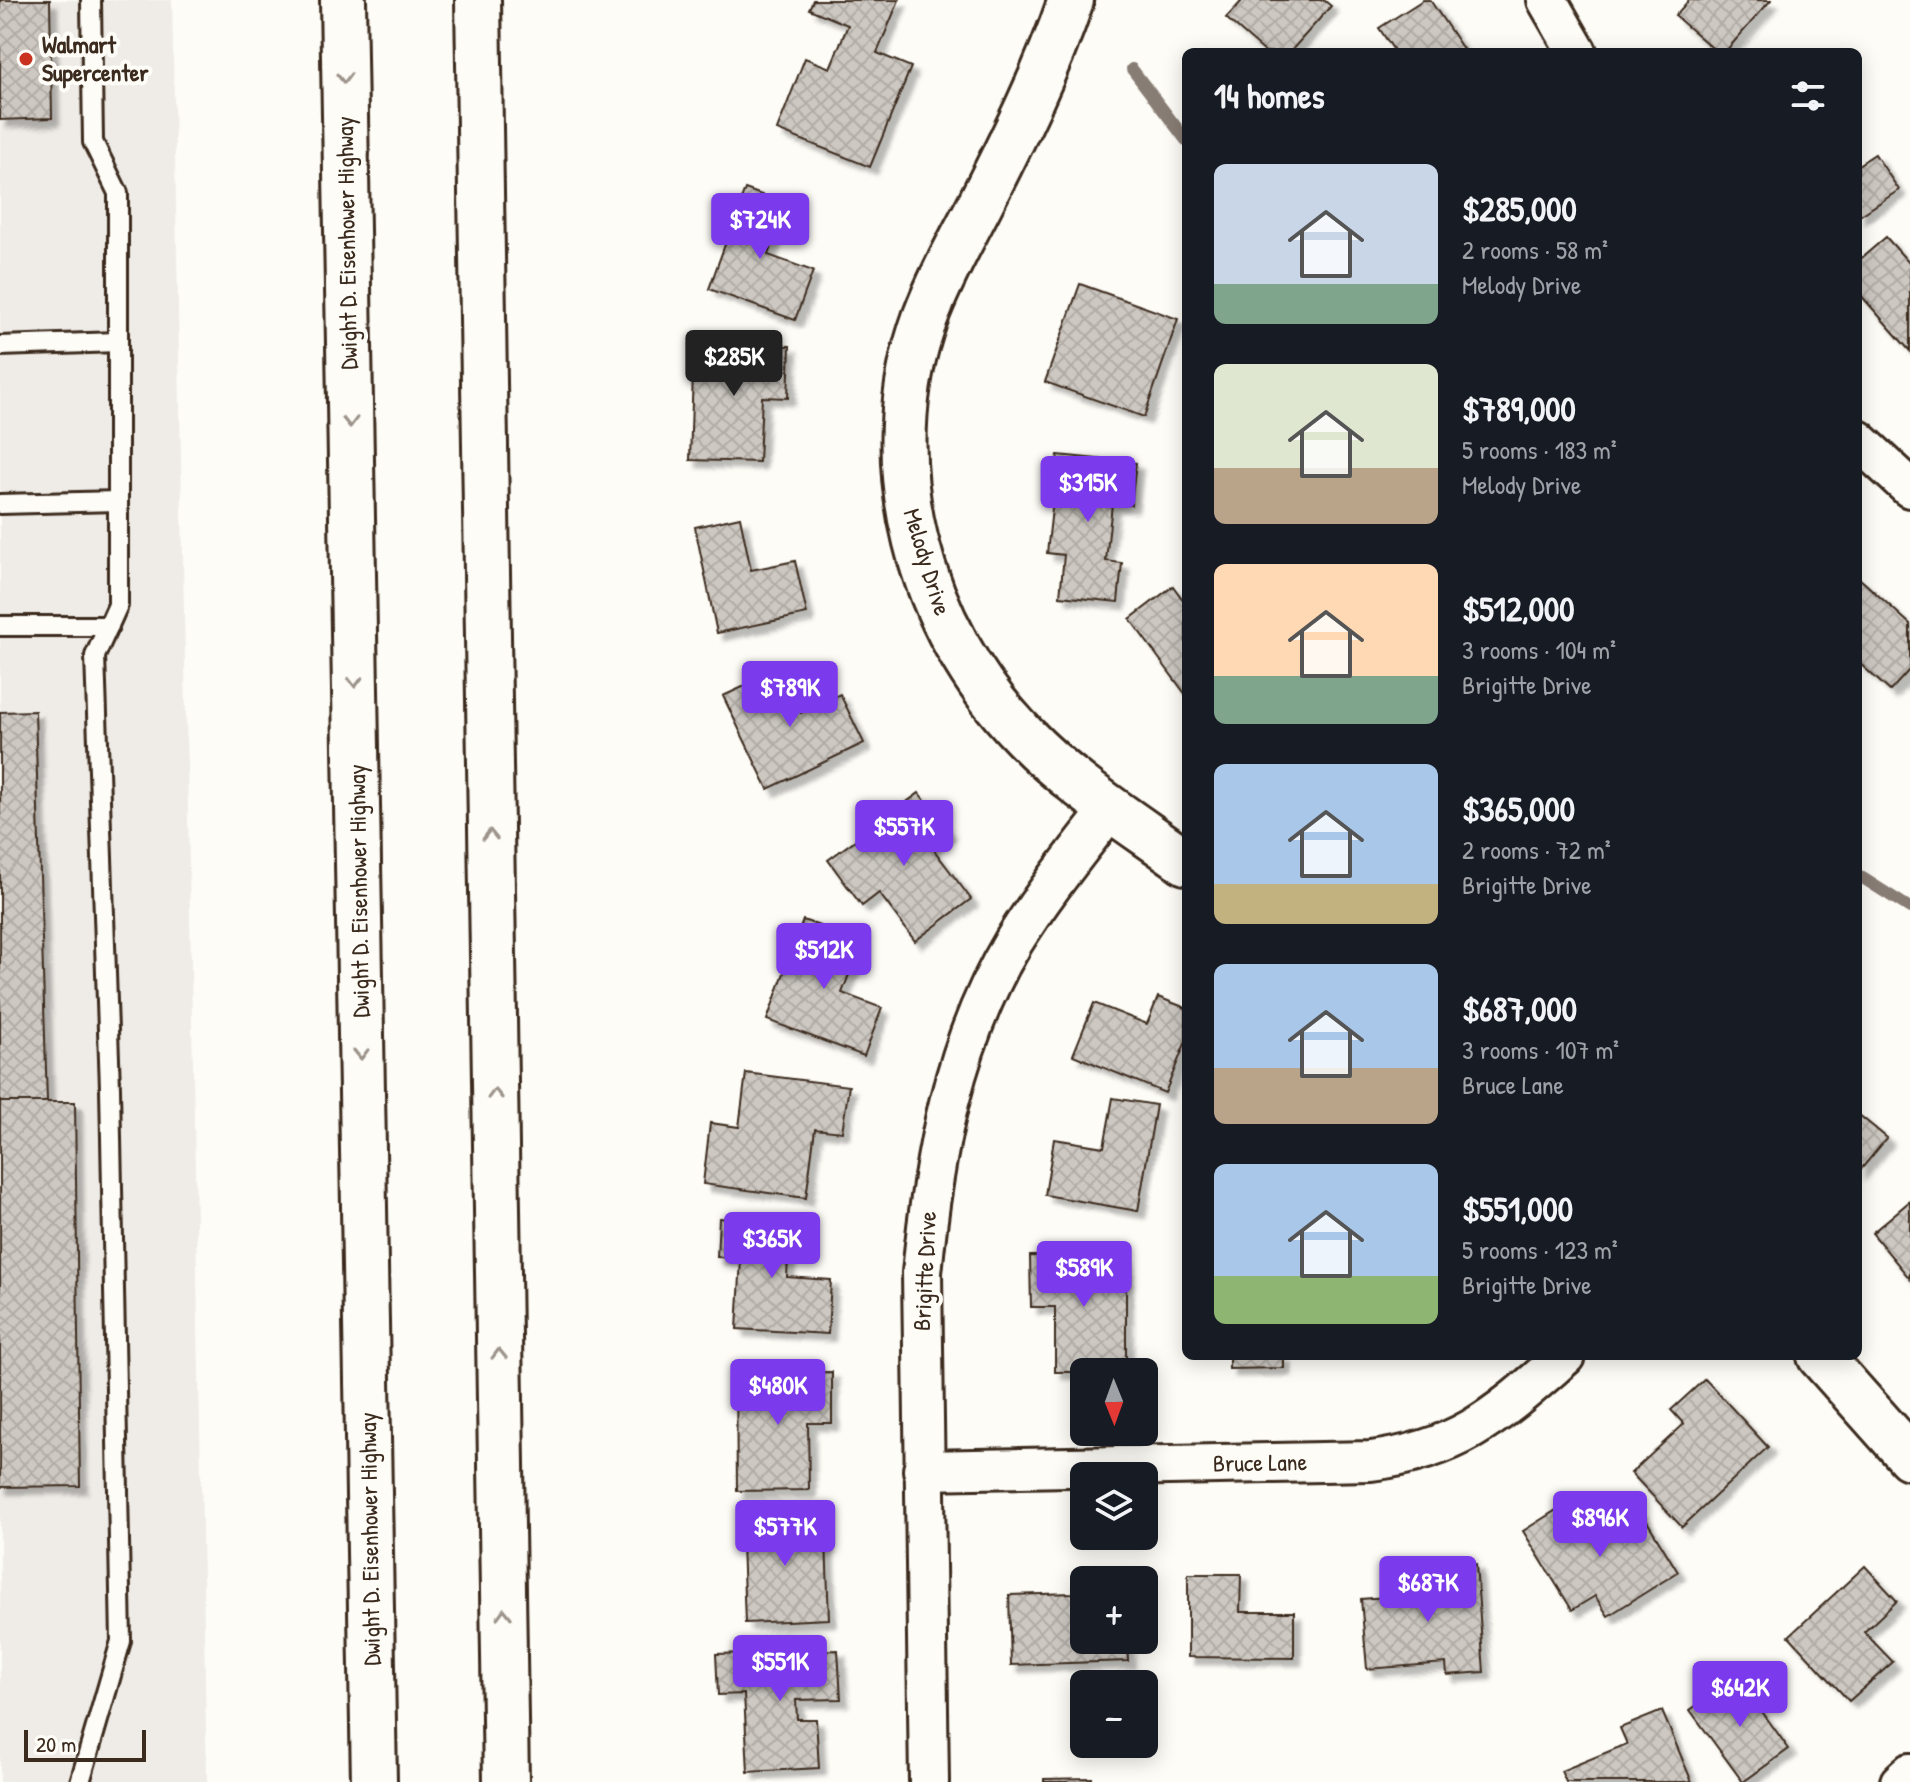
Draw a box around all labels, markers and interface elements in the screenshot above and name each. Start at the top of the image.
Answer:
place label: Walmart Supercenter [42,28,149,89]
marker: Walmart Supercenter [17,50,35,68]
one-way arrow [336,72,353,85]
text: 14 homes [1214,73,1325,119]
icon: filters [1786,74,1830,118]
street label: Dwight D. Eisenhower Highway [328,116,364,370]
text: $285,000 [1462,186,1577,232]
pin: $724K [704,193,816,261]
icon: home [1278,196,1374,292]
text: $724K [729,201,791,236]
text: 2 rooms · 58 m² [1462,232,1608,267]
text: Melody Drive [1462,267,1581,302]
pin: $285K [678,330,790,398]
text: $285K [703,338,765,373]
text: $789,000 [1462,386,1576,432]
icon: home [1278,396,1374,492]
one-way arrow [342,416,359,429]
text: 5 rooms · 183 m² [1462,432,1617,467]
pin: $315K [1032,456,1144,524]
text: $315K [1059,464,1117,499]
text: Melody Drive [1462,467,1581,502]
street label: Melody Drive [897,504,959,619]
text: $512,000 [1462,586,1574,632]
icon: home [1278,596,1374,692]
text: 3 rooms · 104 m² [1462,632,1616,667]
pin: $789K [734,661,846,729]
text: Brigitte Drive [1462,667,1592,702]
text: $789K [760,669,820,704]
one-way arrow [346,676,364,689]
street label: Dwight D. Eisenhower Highway [340,764,376,1018]
text: $365,000 [1462,786,1575,832]
icon: home [1278,796,1374,892]
pin: $557K [848,800,960,868]
text: $557K [873,808,935,843]
one-way arrow [482,828,499,841]
text: 2 rooms · 72 m² [1462,832,1611,867]
text: Brigitte Drive [1462,867,1592,902]
pin: $512K [768,923,880,991]
text: $512K [794,931,854,966]
text: $687,000 [1462,986,1577,1032]
icon: home [1278,996,1374,1092]
text: 3 rooms · 107 m² [1462,1032,1619,1067]
one-way arrow [353,1048,370,1061]
text: Bruce Lane [1462,1067,1564,1102]
one-way arrow [486,1087,504,1100]
text: $551,000 [1462,1186,1573,1232]
icon: home [1278,1196,1374,1292]
street label: Brigitte Drive [905,1210,943,1331]
pin: $365K [716,1212,828,1280]
text: $365K [742,1220,802,1255]
text: 5 rooms · 123 m² [1462,1232,1618,1267]
pin: $589K [1028,1241,1140,1309]
text: $589K [1055,1249,1113,1284]
text: Brigitte Drive [1462,1267,1592,1302]
one-way arrow [490,1347,508,1360]
north arrow [1070,1358,1158,1446]
map controls [1070,1358,1158,1758]
pin: $480K [722,1359,834,1427]
text: $480K [748,1367,808,1402]
street label: Dwight D. Eisenhower Highway [351,1412,387,1666]
street label: Bruce Lane [1213,1445,1308,1479]
button: layers [1070,1462,1158,1550]
pin: $896K [1544,1491,1656,1559]
text: $896K [1571,1499,1629,1534]
pin: $577K [729,1500,841,1568]
text: $577K [753,1508,817,1543]
pin: $687K [1372,1556,1484,1624]
text: $687K [1397,1564,1459,1599]
button: + [1070,1566,1158,1654]
one-way arrow [495,1607,512,1620]
pin: $551K [724,1635,836,1703]
text: $551K [751,1643,809,1678]
pin: $642K [1684,1661,1796,1729]
text: $642K [1710,1669,1770,1704]
button: − [1070,1670,1158,1758]
scale bar [24,1726,146,1762]
text: 20 m [36,1729,76,1759]

